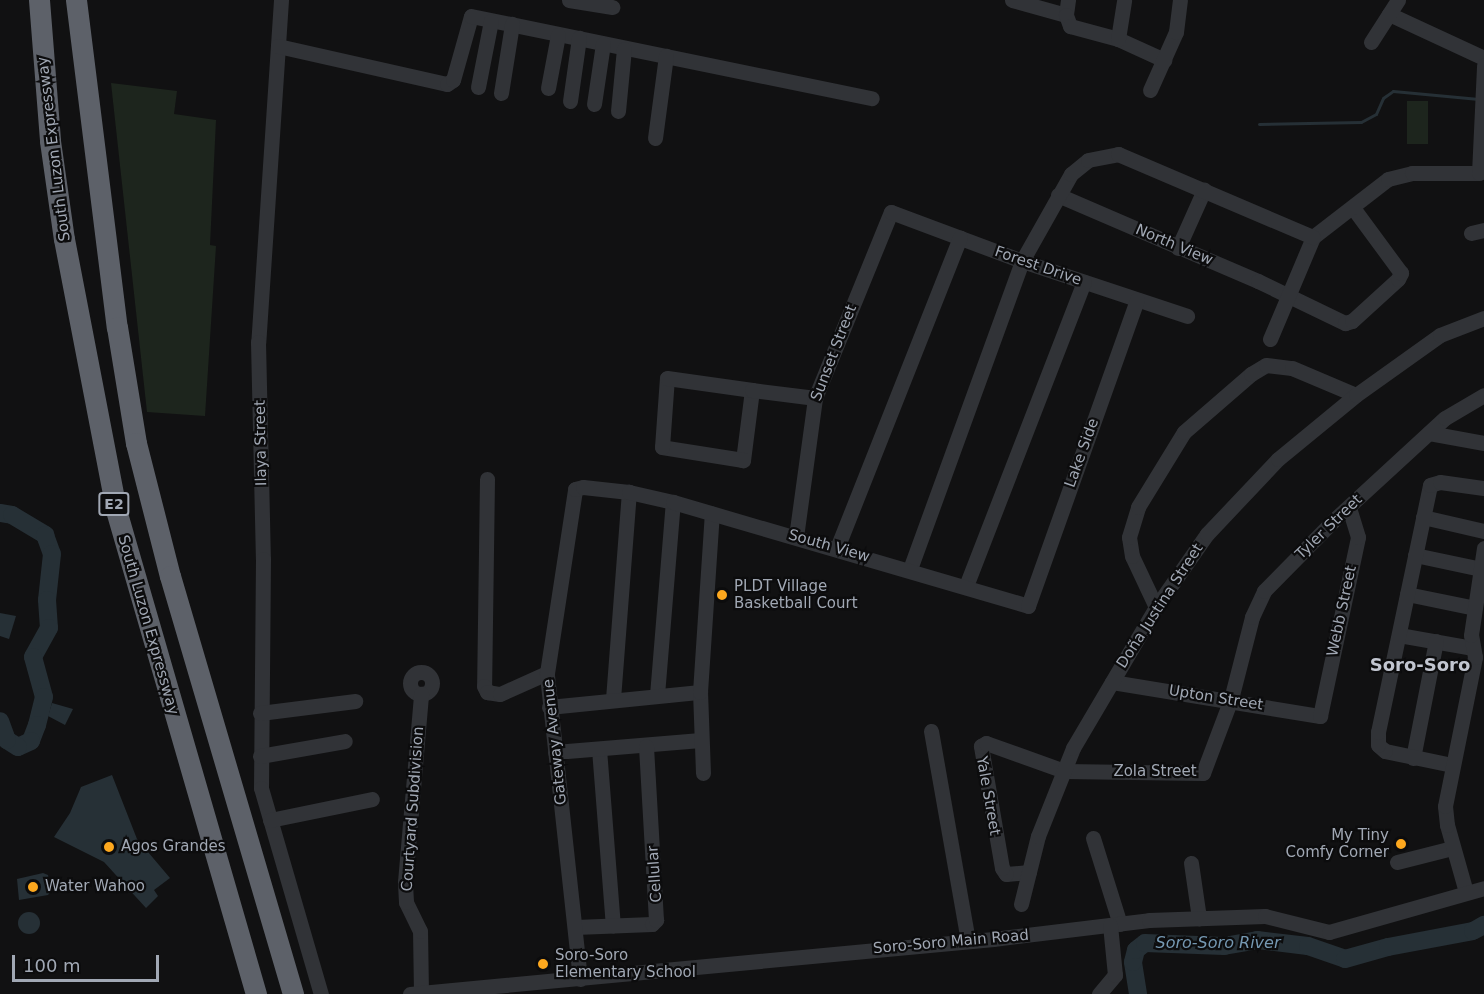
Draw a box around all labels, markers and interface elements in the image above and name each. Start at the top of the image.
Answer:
street label: South Luzon Expressway [34,55,74,243]
street label: North View [1133,221,1215,269]
street label: Forest Drive [992,243,1084,289]
street label: Sunset Street [807,302,861,404]
street label: Ilaya Street [251,400,271,486]
street label: Lake Side [1061,416,1103,490]
street label: Tyler Street [1292,491,1366,563]
road number: E2 [98,493,130,515]
street label: South View [786,526,872,566]
street label: South Luzon Expressway [114,533,182,717]
street label: Doña Justina Street [1113,540,1207,672]
street label: Webb Street [1324,564,1360,658]
place label: PLDT Village Basketball Court [734,577,858,612]
marker: PLDT Village Basketball Court [715,588,729,602]
district label: Soro-Soro [1370,654,1470,676]
street label: Gateway Avenue [539,678,571,806]
street label: Upton Street [1167,682,1265,714]
street label: Courtyard Subdivision [398,726,428,892]
street label: Yale Street [972,755,1004,837]
street label: Zola Street [1113,763,1197,781]
place label: My Tiny Comfy Corner [1286,826,1389,861]
marker: My Tiny Comfy Corner [1394,837,1408,851]
place label: Agos Grandes [121,838,226,856]
marker: Agos Grandes [102,840,116,854]
street label: Cellular [644,845,666,903]
place label: Water Wahoo [45,878,145,896]
marker: Water Wahoo [26,880,40,894]
street label: Soro-Soro Main Road [872,926,1030,958]
water label: Soro-Soro River [1156,933,1280,953]
scale bar [15,943,162,981]
place label: Soro-Soro Elementary School [555,946,696,981]
text: 100 m [23,955,81,976]
marker: Soro-Soro Elementary School [536,957,550,971]

